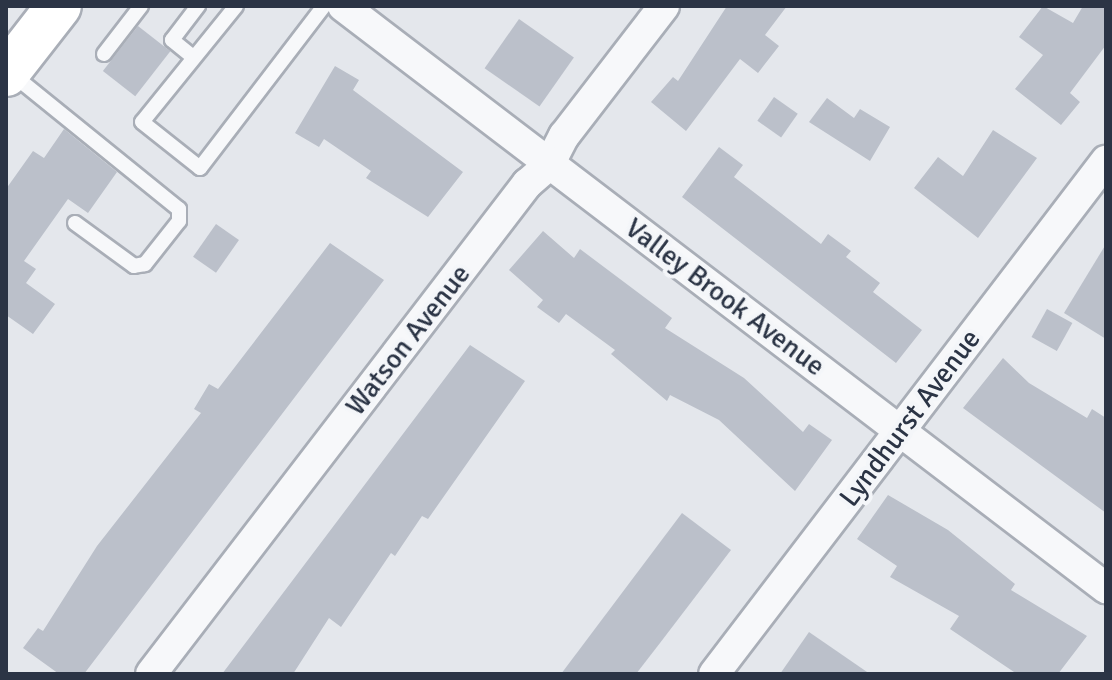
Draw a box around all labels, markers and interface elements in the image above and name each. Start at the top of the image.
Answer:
street label: Valley Brook Avenue [619,211,831,383]
street label: Watson Avenue [339,258,477,422]
street label: Lyndhurst Avenue [832,323,988,513]

